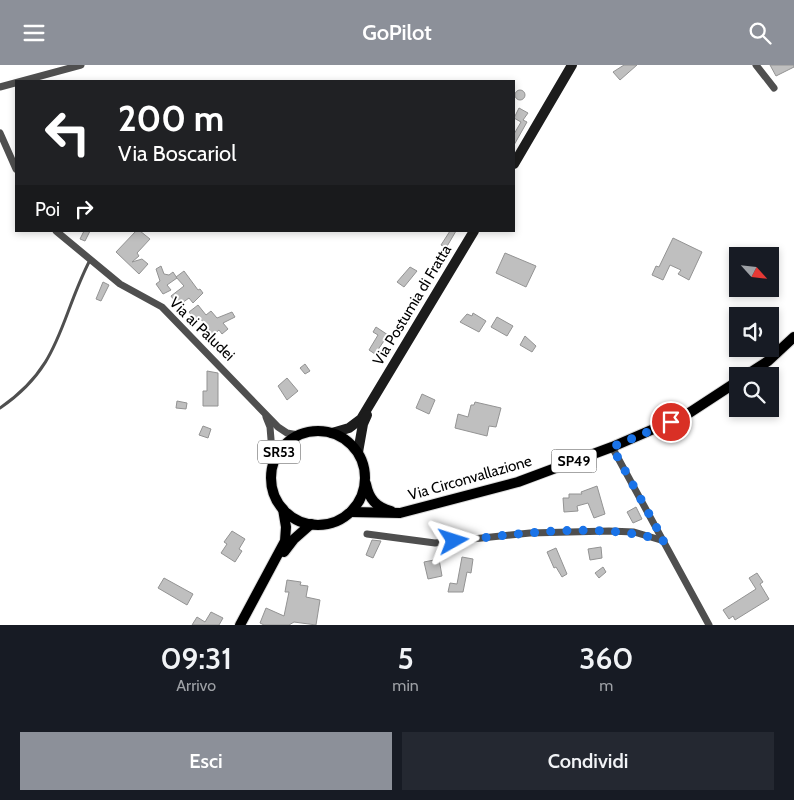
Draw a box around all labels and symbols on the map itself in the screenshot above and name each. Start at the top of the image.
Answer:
street label: Via Postumia di Fratta [369,241,455,368]
north arrow [729,247,779,297]
street label: Via ai Paludei [166,294,238,364]
pin [650,401,692,443]
road number: SR53 [258,441,300,463]
road number: SP49 [552,449,596,473]
street label: Via Circonvallazione [406,452,534,504]
position arrow [427,514,479,566]

